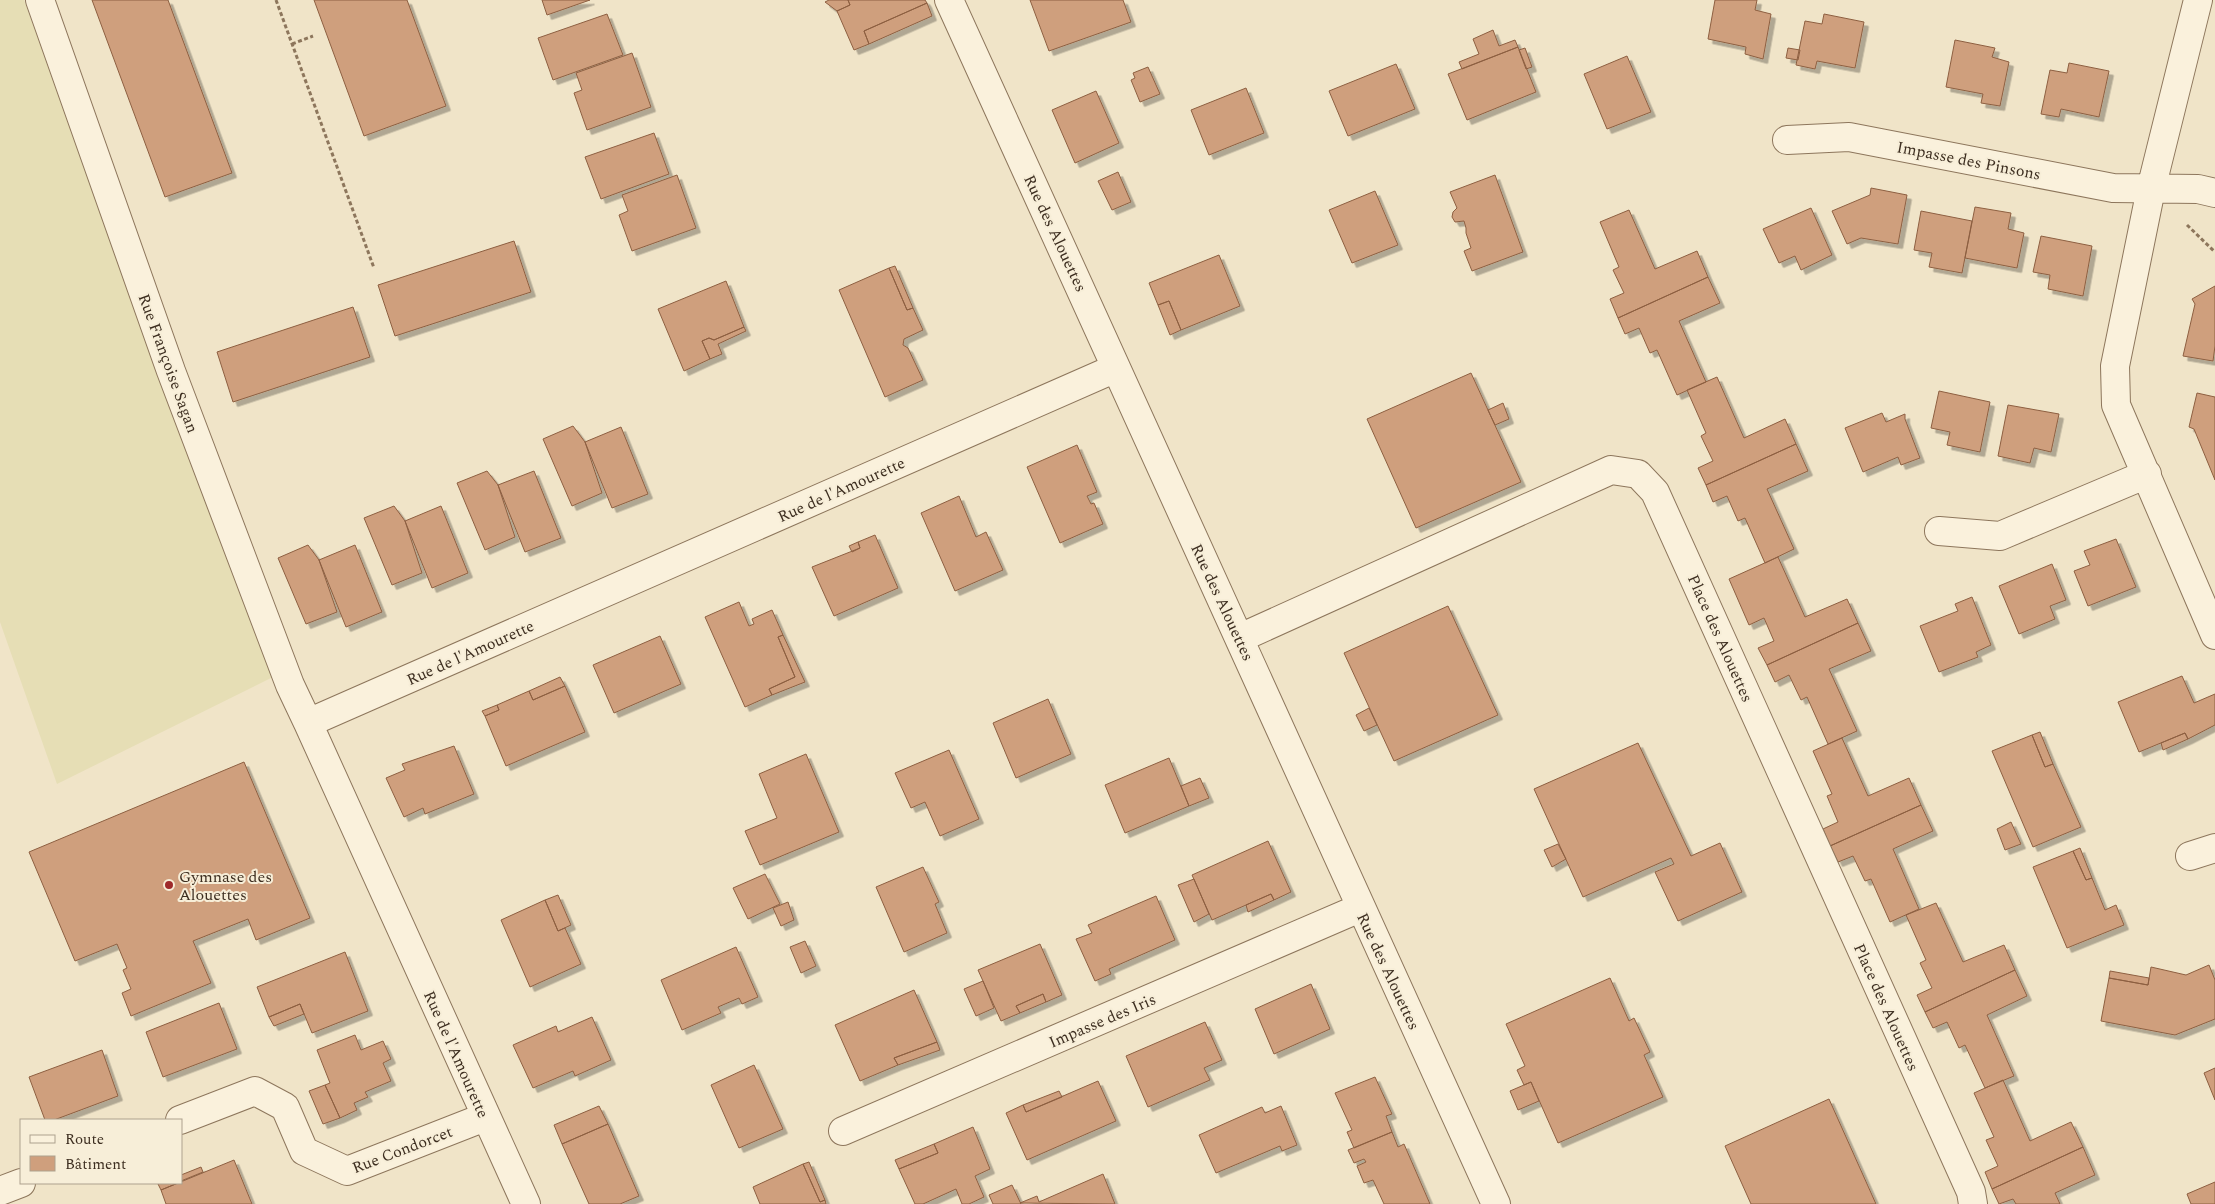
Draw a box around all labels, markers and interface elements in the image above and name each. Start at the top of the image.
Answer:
street label: Impasse des Pinsons [1895,135,2043,187]
street label: Rue des Alouettes [1017,171,1093,296]
street label: Rue Françoise Sagan [132,290,204,436]
street label: Rue de l'Amourette [774,451,909,529]
street label: Rue des Alouettes [1184,540,1260,665]
street label: Place des Alouettes [1681,571,1759,706]
street label: Rue de l'Amourette [403,614,538,692]
place label: Gymnase des Alouettes [179,865,272,907]
marker: Gymnase des Alouettes [163,879,175,891]
street label: Rue des Alouettes [1350,909,1426,1034]
street label: Place des Alouettes [1847,940,1925,1075]
street label: Rue de l'Amourette [417,987,495,1122]
street label: Impasse des Iris [1045,988,1160,1054]
legend [20,1119,182,1184]
street label: Rue Condorcet [349,1120,456,1180]
text: Route [65,1128,104,1151]
text: Bâtiment [65,1153,126,1176]

